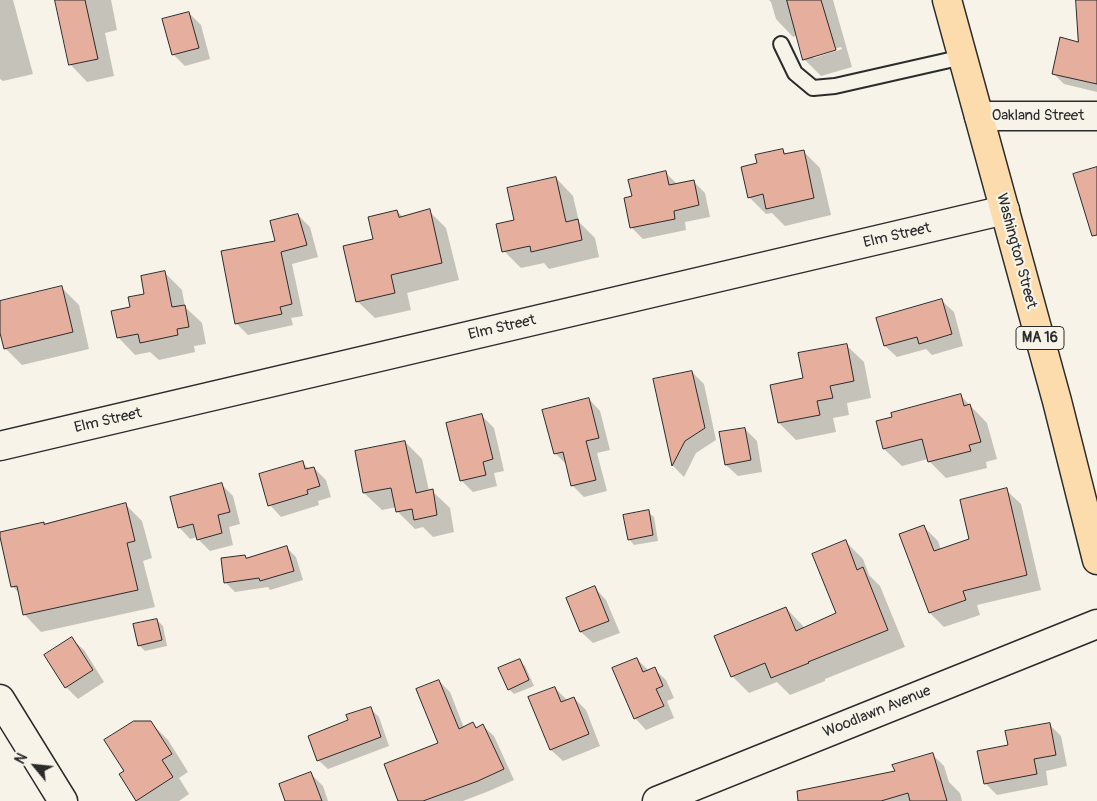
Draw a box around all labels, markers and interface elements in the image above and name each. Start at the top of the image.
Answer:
street label: Oakland Street [992,107,1084,125]
street label: Washington Street [992,191,1040,311]
street label: Elm Street [862,220,932,252]
street label: Elm Street [467,312,537,344]
road number: MA 16 [1016,326,1064,349]
street label: Elm Street [73,405,143,437]
street label: Woodlawn Avenue [820,682,934,742]
north arrow [10,741,60,791]
text: N [12,751,31,767]

